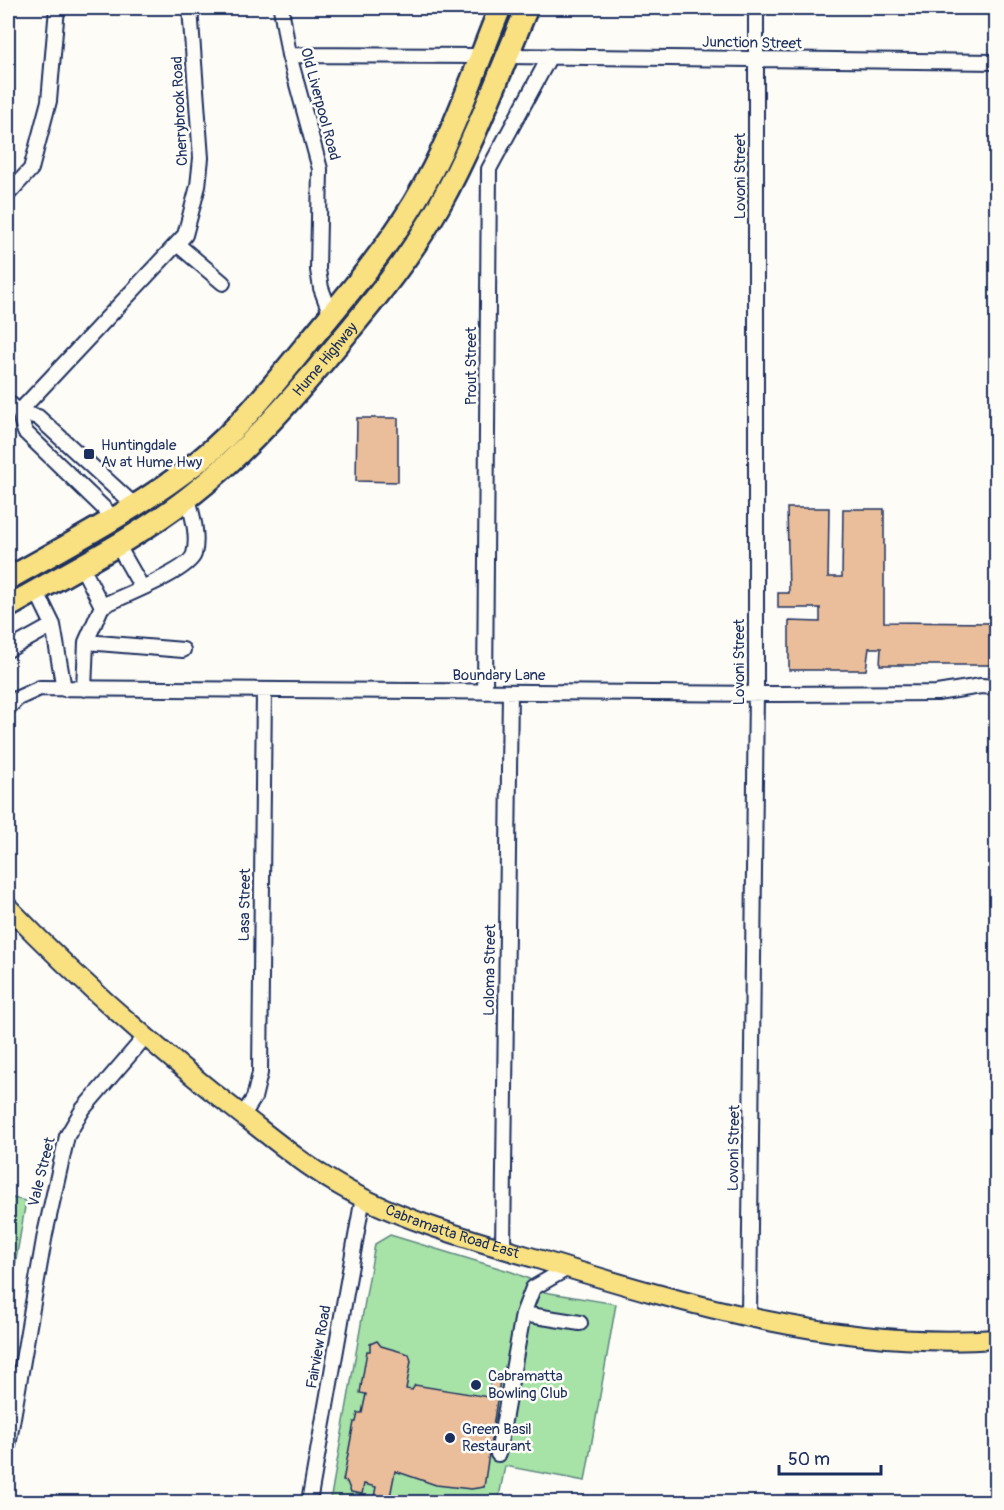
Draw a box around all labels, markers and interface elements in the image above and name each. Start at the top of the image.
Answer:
street label: Junction Street [702,33,803,53]
street label: Old Liverpool Road [296,46,344,162]
street label: Cherrybrook Road [168,56,192,166]
street label: Lovoni Street [731,132,750,219]
street label: Hume Highway [288,318,362,400]
street label: Prout Street [462,326,481,405]
place label: Huntingdale Av at Hume Hwy [101,436,203,472]
marker: Huntingdale Av at Hume Hwy [82,447,96,461]
street label: Lovoni Street [730,618,749,705]
street label: Boundary Lane [453,666,546,685]
street label: Lasa Street [235,867,255,942]
street label: Loloma Street [480,923,500,1016]
street label: Lovoni Street [724,1104,744,1191]
street label: Vale Street [24,1134,60,1209]
street label: Cabramatta Road East [382,1200,523,1263]
street label: Fairview Road [302,1304,336,1390]
place label: Cabramatta Bowling Club [488,1367,568,1403]
marker: Cabramatta Bowling Club [469,1378,483,1392]
place label: Green Basil Restaurant [462,1420,532,1456]
marker: Green Basil Restaurant [443,1431,457,1445]
scale bar [779,1438,881,1476]
text: 50 m [788,1448,830,1471]

